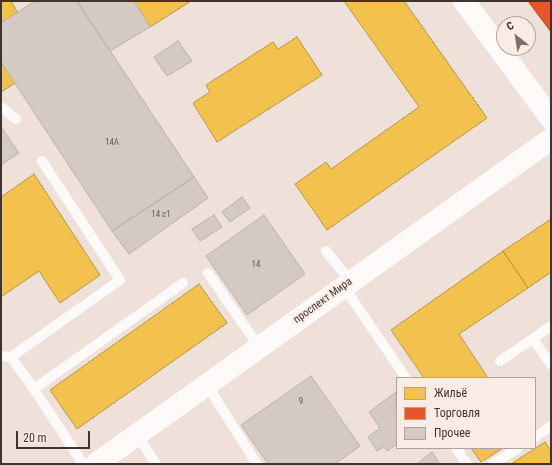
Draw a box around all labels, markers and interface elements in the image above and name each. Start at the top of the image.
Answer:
north arrow [496,16,536,56]
text: С [504,19,516,33]
house number: 14А [105,138,119,148]
house number: 14 с1 [151,210,171,220]
house number: 14 [252,260,260,270]
street label: проспект Мира [291,275,355,327]
legend [396,377,536,449]
text: Жильё [434,386,467,400]
house number: 9 [299,397,303,407]
text: Торговля [434,406,480,420]
scale bar [18,423,92,449]
text: Прочее [434,426,470,440]
text: 20 m [23,431,47,445]

